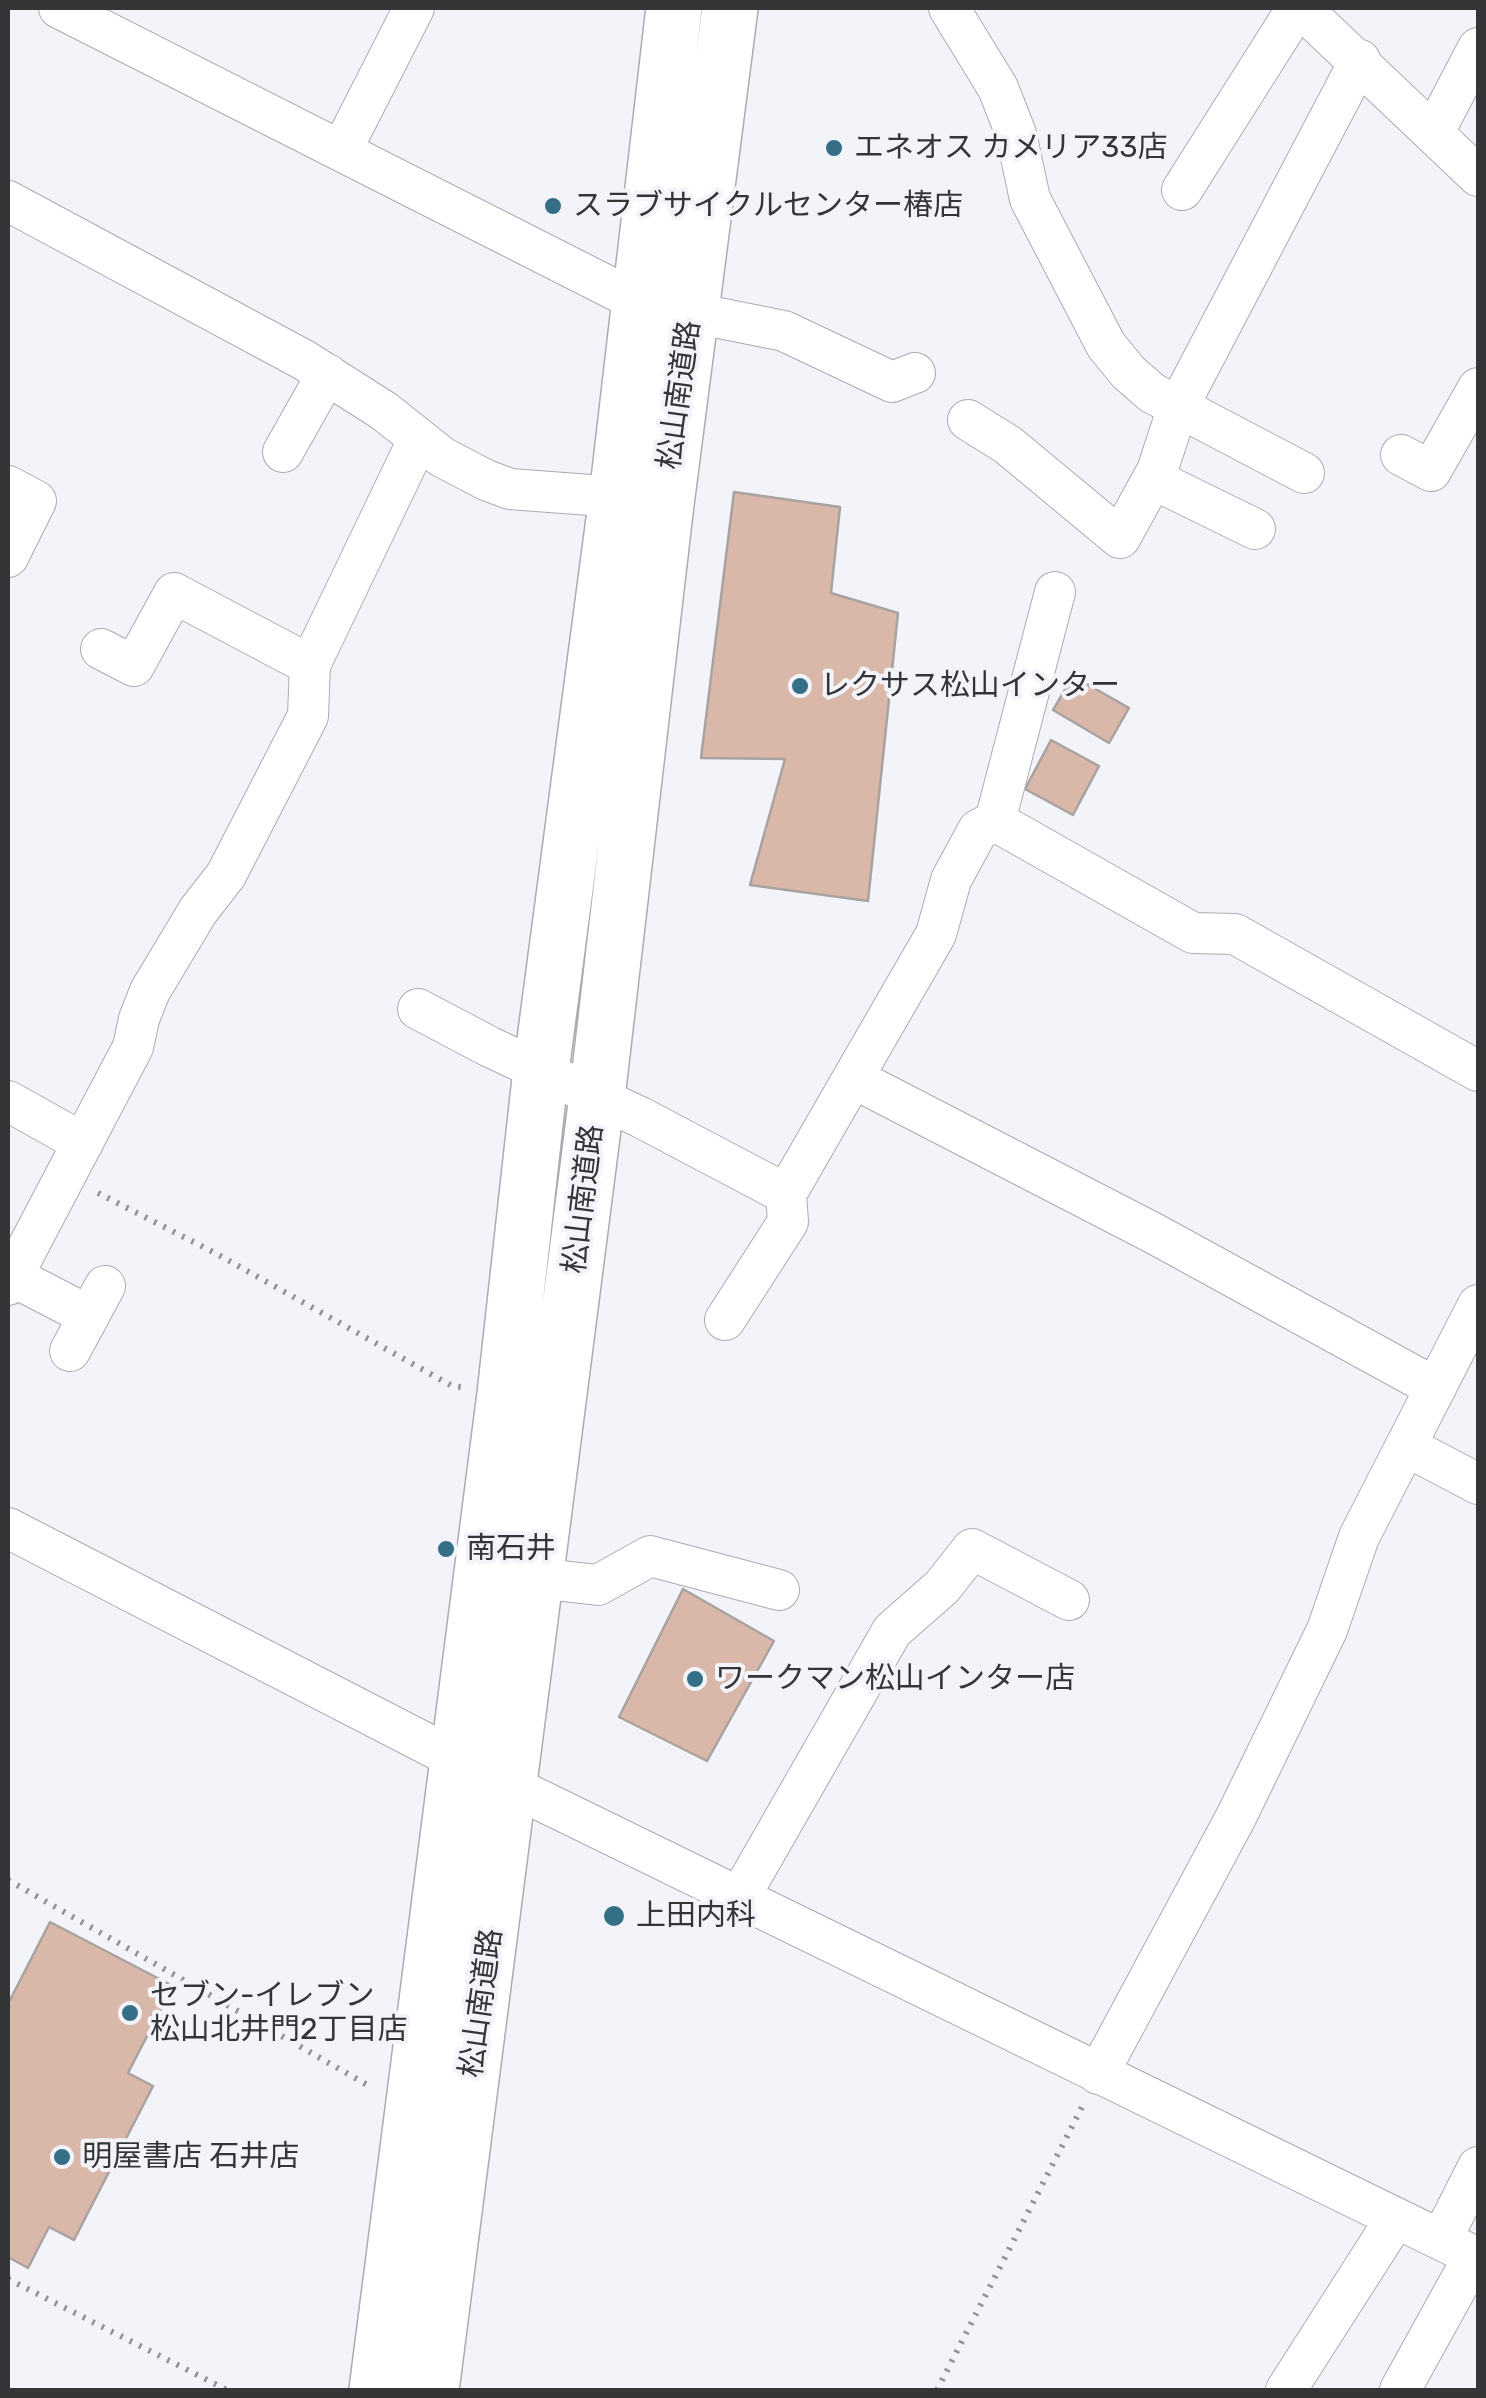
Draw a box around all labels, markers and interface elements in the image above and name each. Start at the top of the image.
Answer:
place label: エネオス カメリア33店 [854,130,1167,166]
marker: エネオス カメリア33店 [823,137,845,159]
place label: スラブサイクルセンター椿店 [573,188,963,224]
marker: スラブサイクルセンター椿店 [542,195,564,217]
street label: 松山南道路 [652,318,708,472]
place label: レクサス松山インター [820,668,1120,704]
marker: レクサス松山インター [789,675,811,697]
street label: 松山南道路 [557,1122,611,1276]
place label: 南石井 [466,1531,556,1567]
marker: 南石井 [435,1538,457,1560]
place label: ワークマン松山インター店 [715,1661,1075,1697]
marker: ワークマン松山インター店 [684,1668,706,1690]
place label: 上田内科 [636,1898,756,1934]
marker: 上田内科 [601,1903,627,1929]
street label: 松山南道路 [454,1926,510,2080]
place label: セブン-イレブン 松山北井門2丁目店 [150,1978,408,2048]
marker: セブン-イレブン 松山北井門2丁目店 [119,2002,141,2024]
place label: 明屋書店 石井店 [82,2139,299,2175]
marker: 明屋書店 石井店 [51,2146,73,2168]

